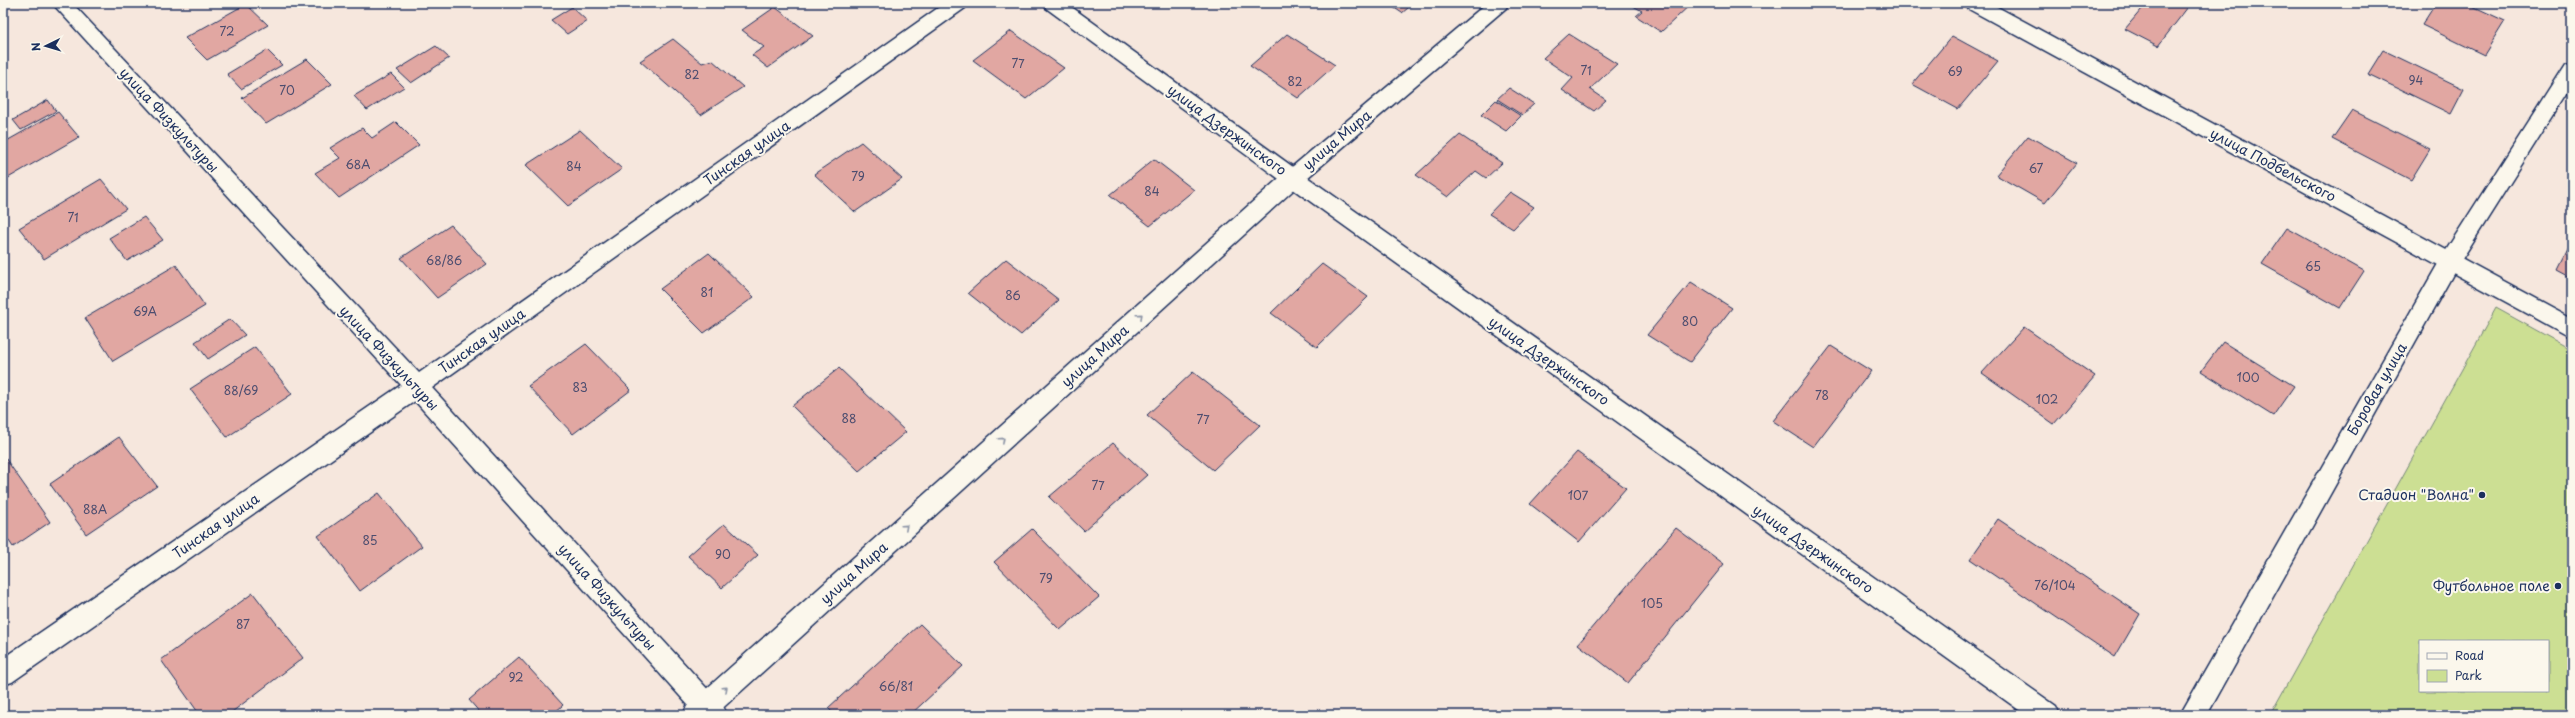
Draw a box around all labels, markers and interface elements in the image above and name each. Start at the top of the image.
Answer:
house number: 72 [219,22,235,40]
north arrow [26,26,66,66]
text: N [27,42,44,52]
house number: 77 [1011,54,1025,72]
house number: 71 [1580,61,1592,79]
street label: улица Физкультуры [115,62,224,177]
house number: 69 [1947,62,1963,80]
house number: 82 [685,65,700,83]
house number: 94 [2409,71,2424,89]
house number: 82 [1288,72,1303,90]
street label: улица Дзержинского [1163,79,1291,180]
house number: 70 [279,81,295,99]
street label: улица Мира [1298,104,1376,175]
street label: Тинская улица [699,115,794,190]
street label: улица Подбельского [2207,122,2340,207]
house number: 68А [346,155,370,173]
house number: 84 [566,157,582,175]
house number: 67 [2029,159,2044,177]
house number: 79 [851,167,865,185]
house number: 84 [1144,182,1160,200]
house number: 71 [67,208,79,226]
house number: 68/86 [426,251,462,269]
house number: 65 [2305,257,2321,275]
house number: 81 [701,283,713,301]
house number: 86 [1005,286,1021,304]
street label: улица Физкультуры [335,300,444,415]
house number: 69А [133,302,157,320]
street label: Тинская улица [434,303,529,378]
street label: улица Дзержинского [1485,311,1614,410]
house number: 80 [1682,312,1698,330]
one-way arrow [1135,313,1143,320]
street label: улица Мира [1056,319,1133,392]
street label: Боровая улица [2342,338,2412,439]
house number: 100 [2237,368,2260,386]
house number: 83 [572,378,588,396]
house number: 88/69 [224,381,258,399]
house number: 78 [1815,386,1829,404]
house number: 102 [2036,390,2058,408]
house number: 88 [842,409,856,427]
house number: 77 [1196,410,1210,428]
one-way arrow [997,438,1004,445]
house number: 77 [1091,476,1105,494]
place label: Стадион "Волна" [2358,484,2474,505]
house number: 107 [1568,486,1589,504]
street label: Тинская улица [168,488,263,563]
marker: Стадион "Волна" [2477,490,2487,500]
street label: улица Дзержинского [1749,499,1878,598]
house number: 88А [83,500,107,518]
one-way arrow [900,525,908,532]
house number: 85 [363,531,377,549]
street label: улица Мира [815,536,892,609]
street label: улица Физкультуры [554,539,661,655]
house number: 90 [715,545,731,563]
house number: 79 [1039,569,1053,587]
place label: Футбольное поле [2433,575,2550,596]
house number: 76/104 [2034,576,2076,594]
marker: Футбольное поле [2553,581,2563,591]
house number: 105 [1641,594,1663,612]
house number: 87 [236,615,250,633]
legend [2419,640,2549,692]
text: Road [2455,646,2484,664]
text: Park [2455,666,2482,684]
house number: 92 [508,668,524,686]
house number: 66/81 [879,677,913,695]
one-way arrow [720,686,728,694]

